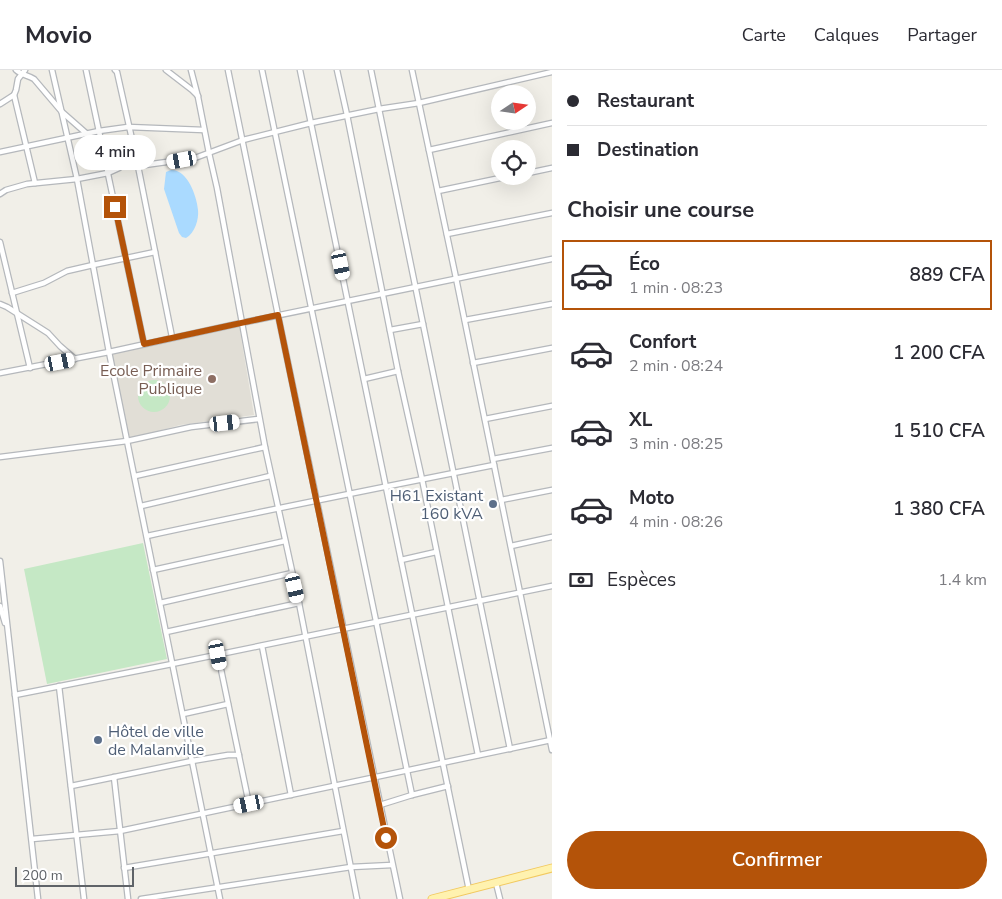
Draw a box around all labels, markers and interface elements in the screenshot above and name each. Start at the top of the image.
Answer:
text: Movio [25,19,92,51]
text: Carte [742,23,786,47]
text: Calques [814,23,879,47]
text: Partager [907,23,977,47]
north arrow [491,85,536,130]
map controls [491,85,536,185]
text: Restaurant [597,88,694,114]
callout: 4 min [74,134,156,170]
text: Destination [597,137,699,163]
button: locate [491,140,536,185]
text: 4 min [95,141,135,163]
car [165,150,198,170]
text: Choisir une course [567,195,754,225]
route end [104,196,126,218]
car [330,249,351,281]
text: Éco [629,251,660,277]
icon: car [569,253,614,298]
text: 889 CFA [910,262,985,288]
text: 1 min · 08:23 [629,277,723,299]
text: Confort [629,329,696,355]
icon: car [569,331,614,376]
text: 1 200 CFA [893,340,985,366]
car [43,352,76,372]
text: 2 min · 08:24 [629,355,723,377]
place label: Ecole Primaire Publique [100,360,202,400]
marker: Ecole Primaire Publique [206,373,218,385]
text: XL [629,407,652,433]
icon: car [569,409,614,454]
car [209,414,240,432]
text: 1 510 CFA [893,418,985,444]
text: 3 min · 08:25 [629,433,723,455]
place label: H61 Existant 160 kVA [390,485,483,525]
text: Moto [629,485,675,511]
icon: car [569,487,614,532]
text: 1 380 CFA [893,496,985,522]
marker: H61 Existant 160 kVA [487,498,499,510]
text: 4 min · 08:26 [629,511,723,533]
icon: cash [567,566,595,594]
text: Espèces [607,567,676,593]
text: 1.4 km [938,569,987,591]
car [284,572,305,604]
car [207,639,228,671]
place label: Hôtel de ville de Malanville [108,721,204,761]
marker: Hôtel de ville de Malanville [92,734,104,746]
car [232,794,265,814]
route start [375,827,397,849]
button: Confirmer [567,831,987,889]
scale bar [15,864,134,887]
text: 200 m [22,866,63,885]

